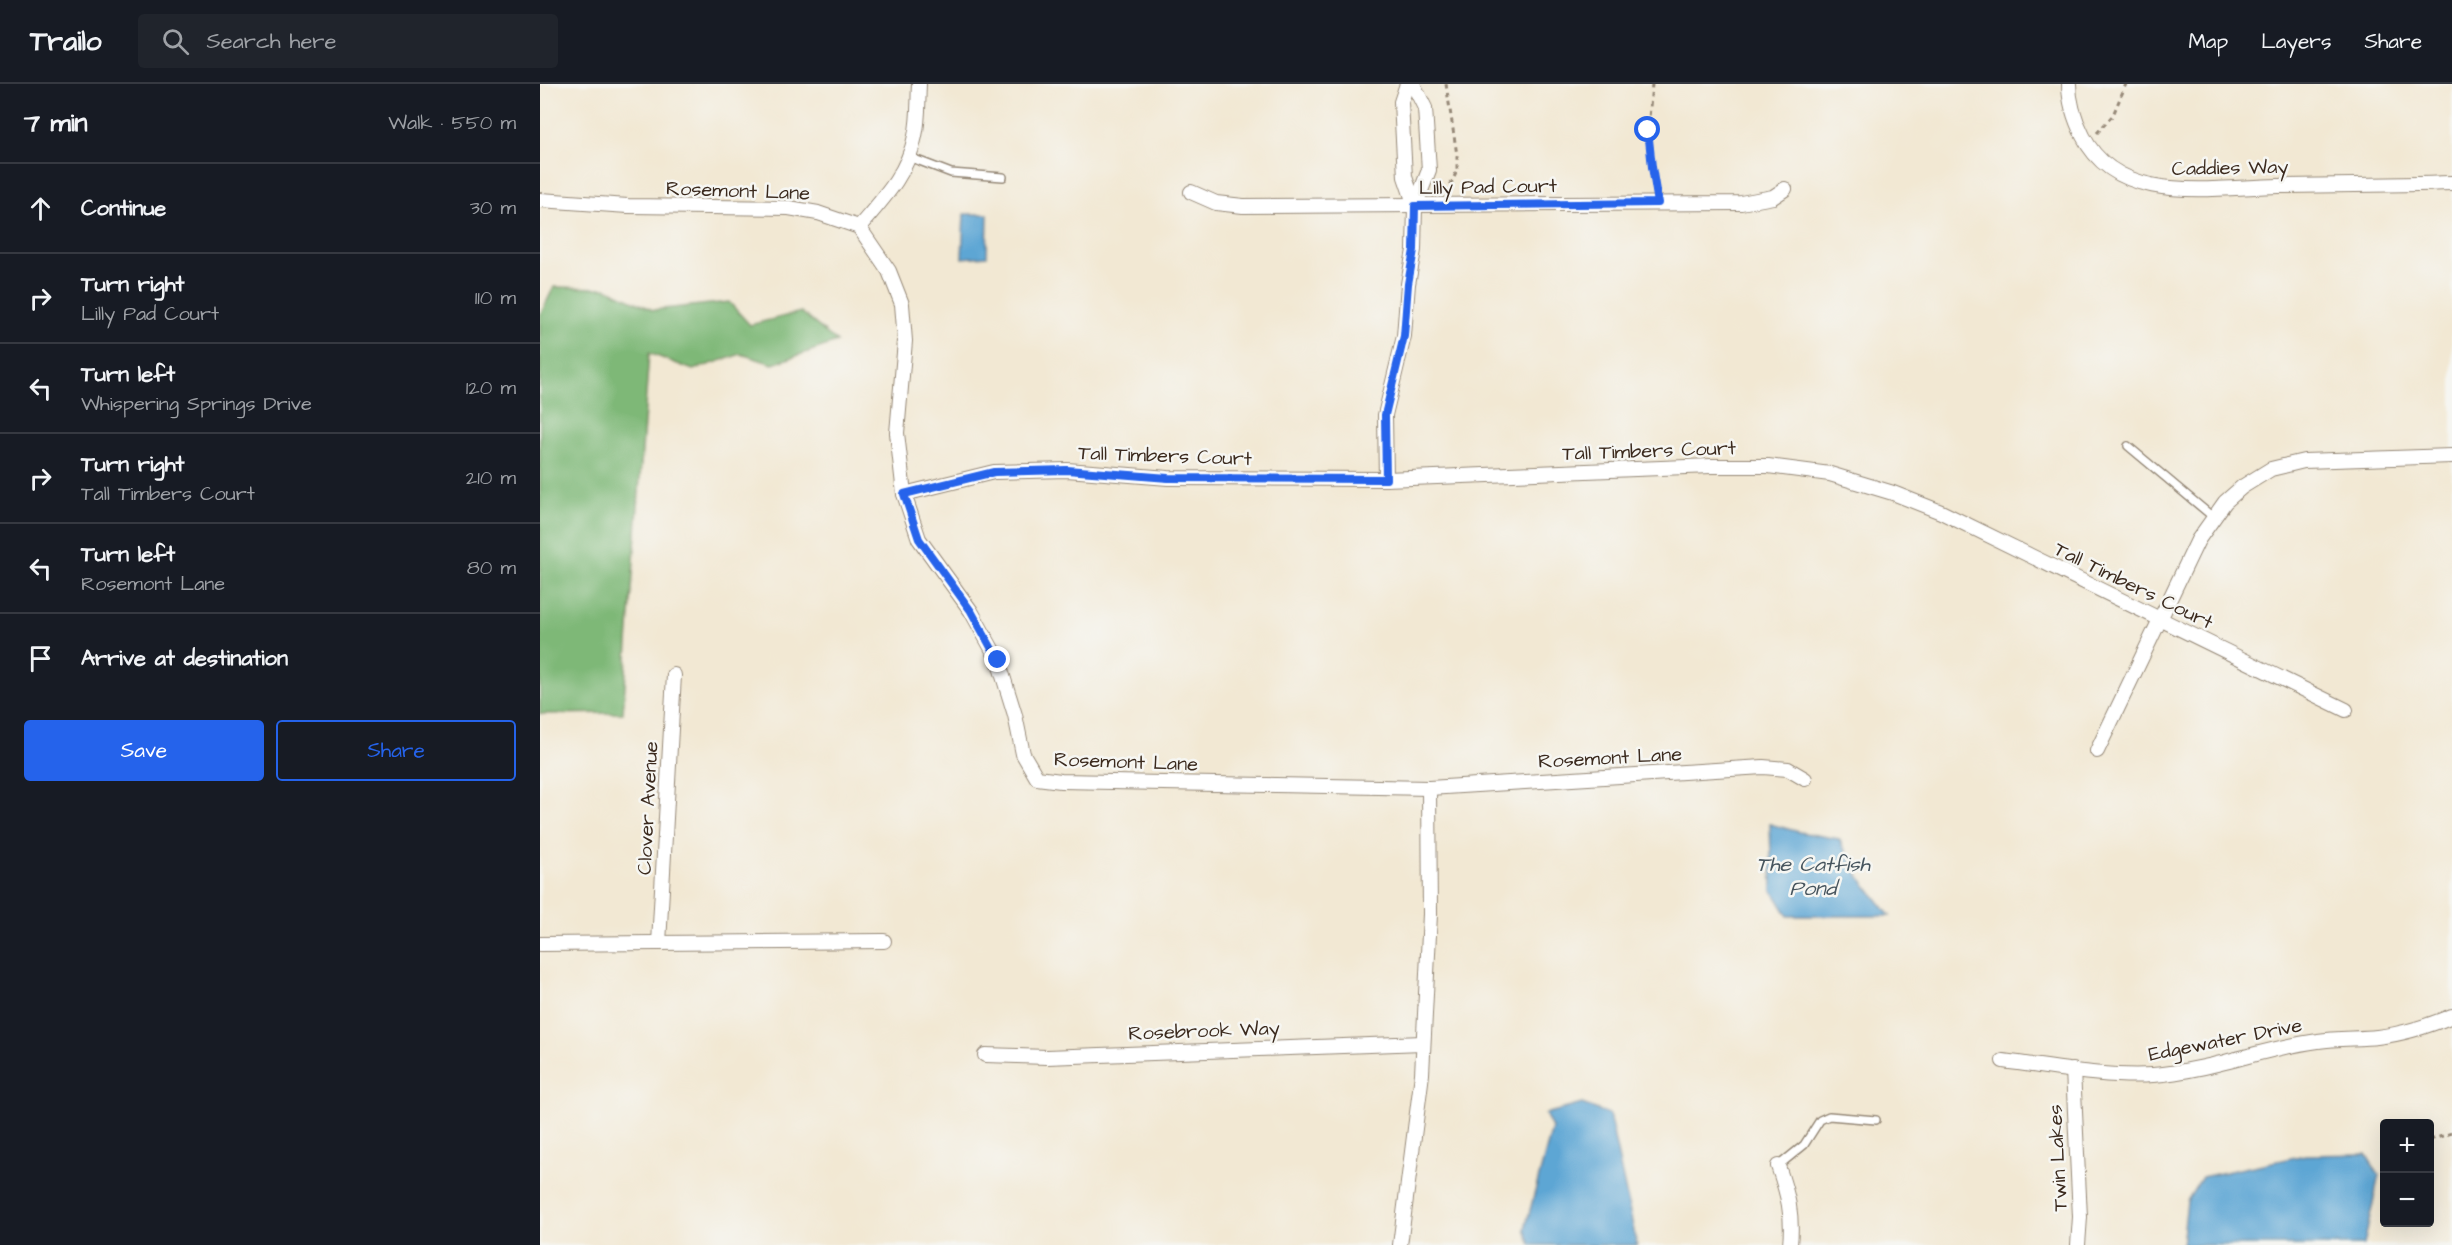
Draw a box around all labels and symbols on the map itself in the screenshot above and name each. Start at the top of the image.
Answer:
route start [1634,116,1660,142]
street label: Caddies Way [2171,153,2289,184]
street label: Lilly Pad Court [1419,172,1557,203]
street label: Rosemont Lane [665,174,811,208]
street label: Tall Timbers Court [1562,434,1736,468]
street label: Tall Timbers Court [1078,439,1252,473]
street label: Tall Timbers Court [2049,535,2218,637]
route end [984,646,1010,672]
street label: Clover Avenue [631,740,665,876]
street label: Rosemont Lane [1537,740,1683,776]
street label: Rosemont Lane [1053,745,1199,779]
water label: The Catfish Pond [1756,850,1872,903]
street label: Edgewater Drive [2146,1011,2305,1070]
street label: Rosebrook Way [1128,1014,1280,1049]
street label: Twin Lakes [2041,1104,2075,1212]

